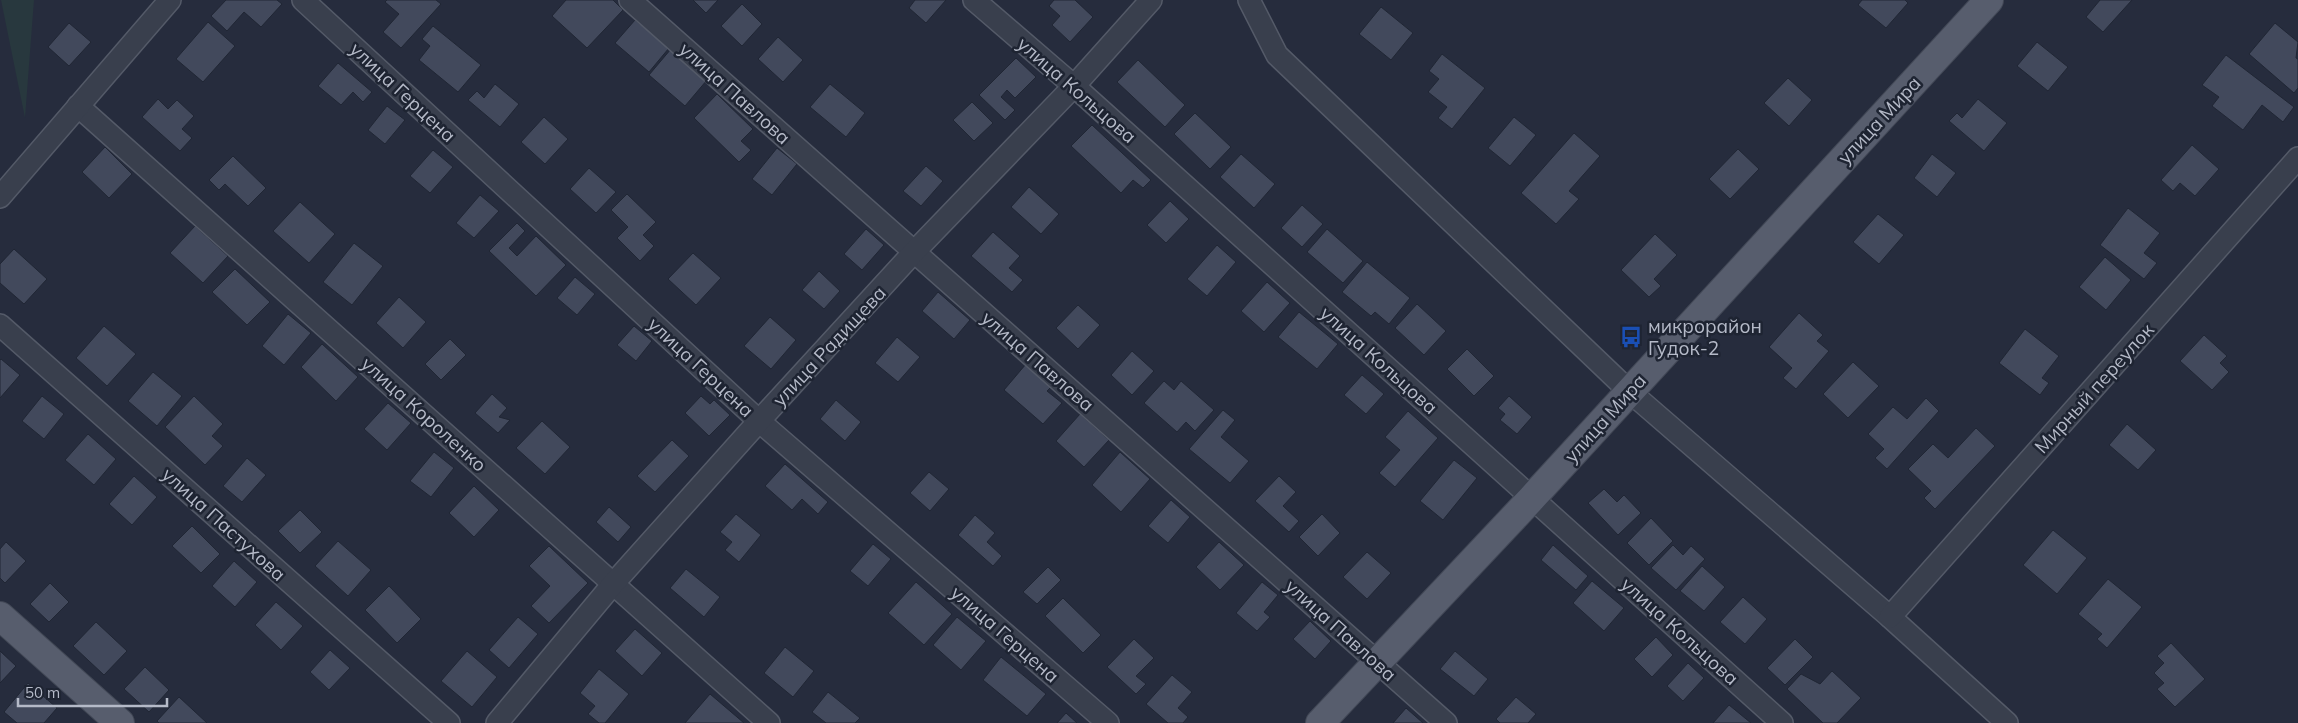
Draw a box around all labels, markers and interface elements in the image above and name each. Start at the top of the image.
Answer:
street label: улица Кольцова [1013,32,1141,148]
street label: улица Герцена [345,37,461,147]
street label: улица Павлова [674,37,796,149]
street label: улица Мира [1832,71,1926,169]
street label: улица Радищева [767,281,891,411]
street label: улица Кольцова [1315,301,1443,419]
street label: улица Павлова [977,306,1099,416]
street label: улица Герцена [643,312,759,422]
place label: микрорайон Гудок-2 [1648,314,1762,360]
street label: Мирный переулок [2029,317,2159,458]
bus stop icon: микрорайон Гудок-2 [1618,324,1644,350]
street label: улица Короленко [356,351,492,477]
street label: улица Мира [1559,369,1651,467]
street label: улица Пастухова [157,462,291,586]
street label: улица Кольцова [1616,572,1744,690]
street label: улица Павлова [1280,574,1402,686]
street label: улица Герцена [946,580,1064,688]
scale bar [18,676,166,708]
text: 50 m [25,683,60,702]

